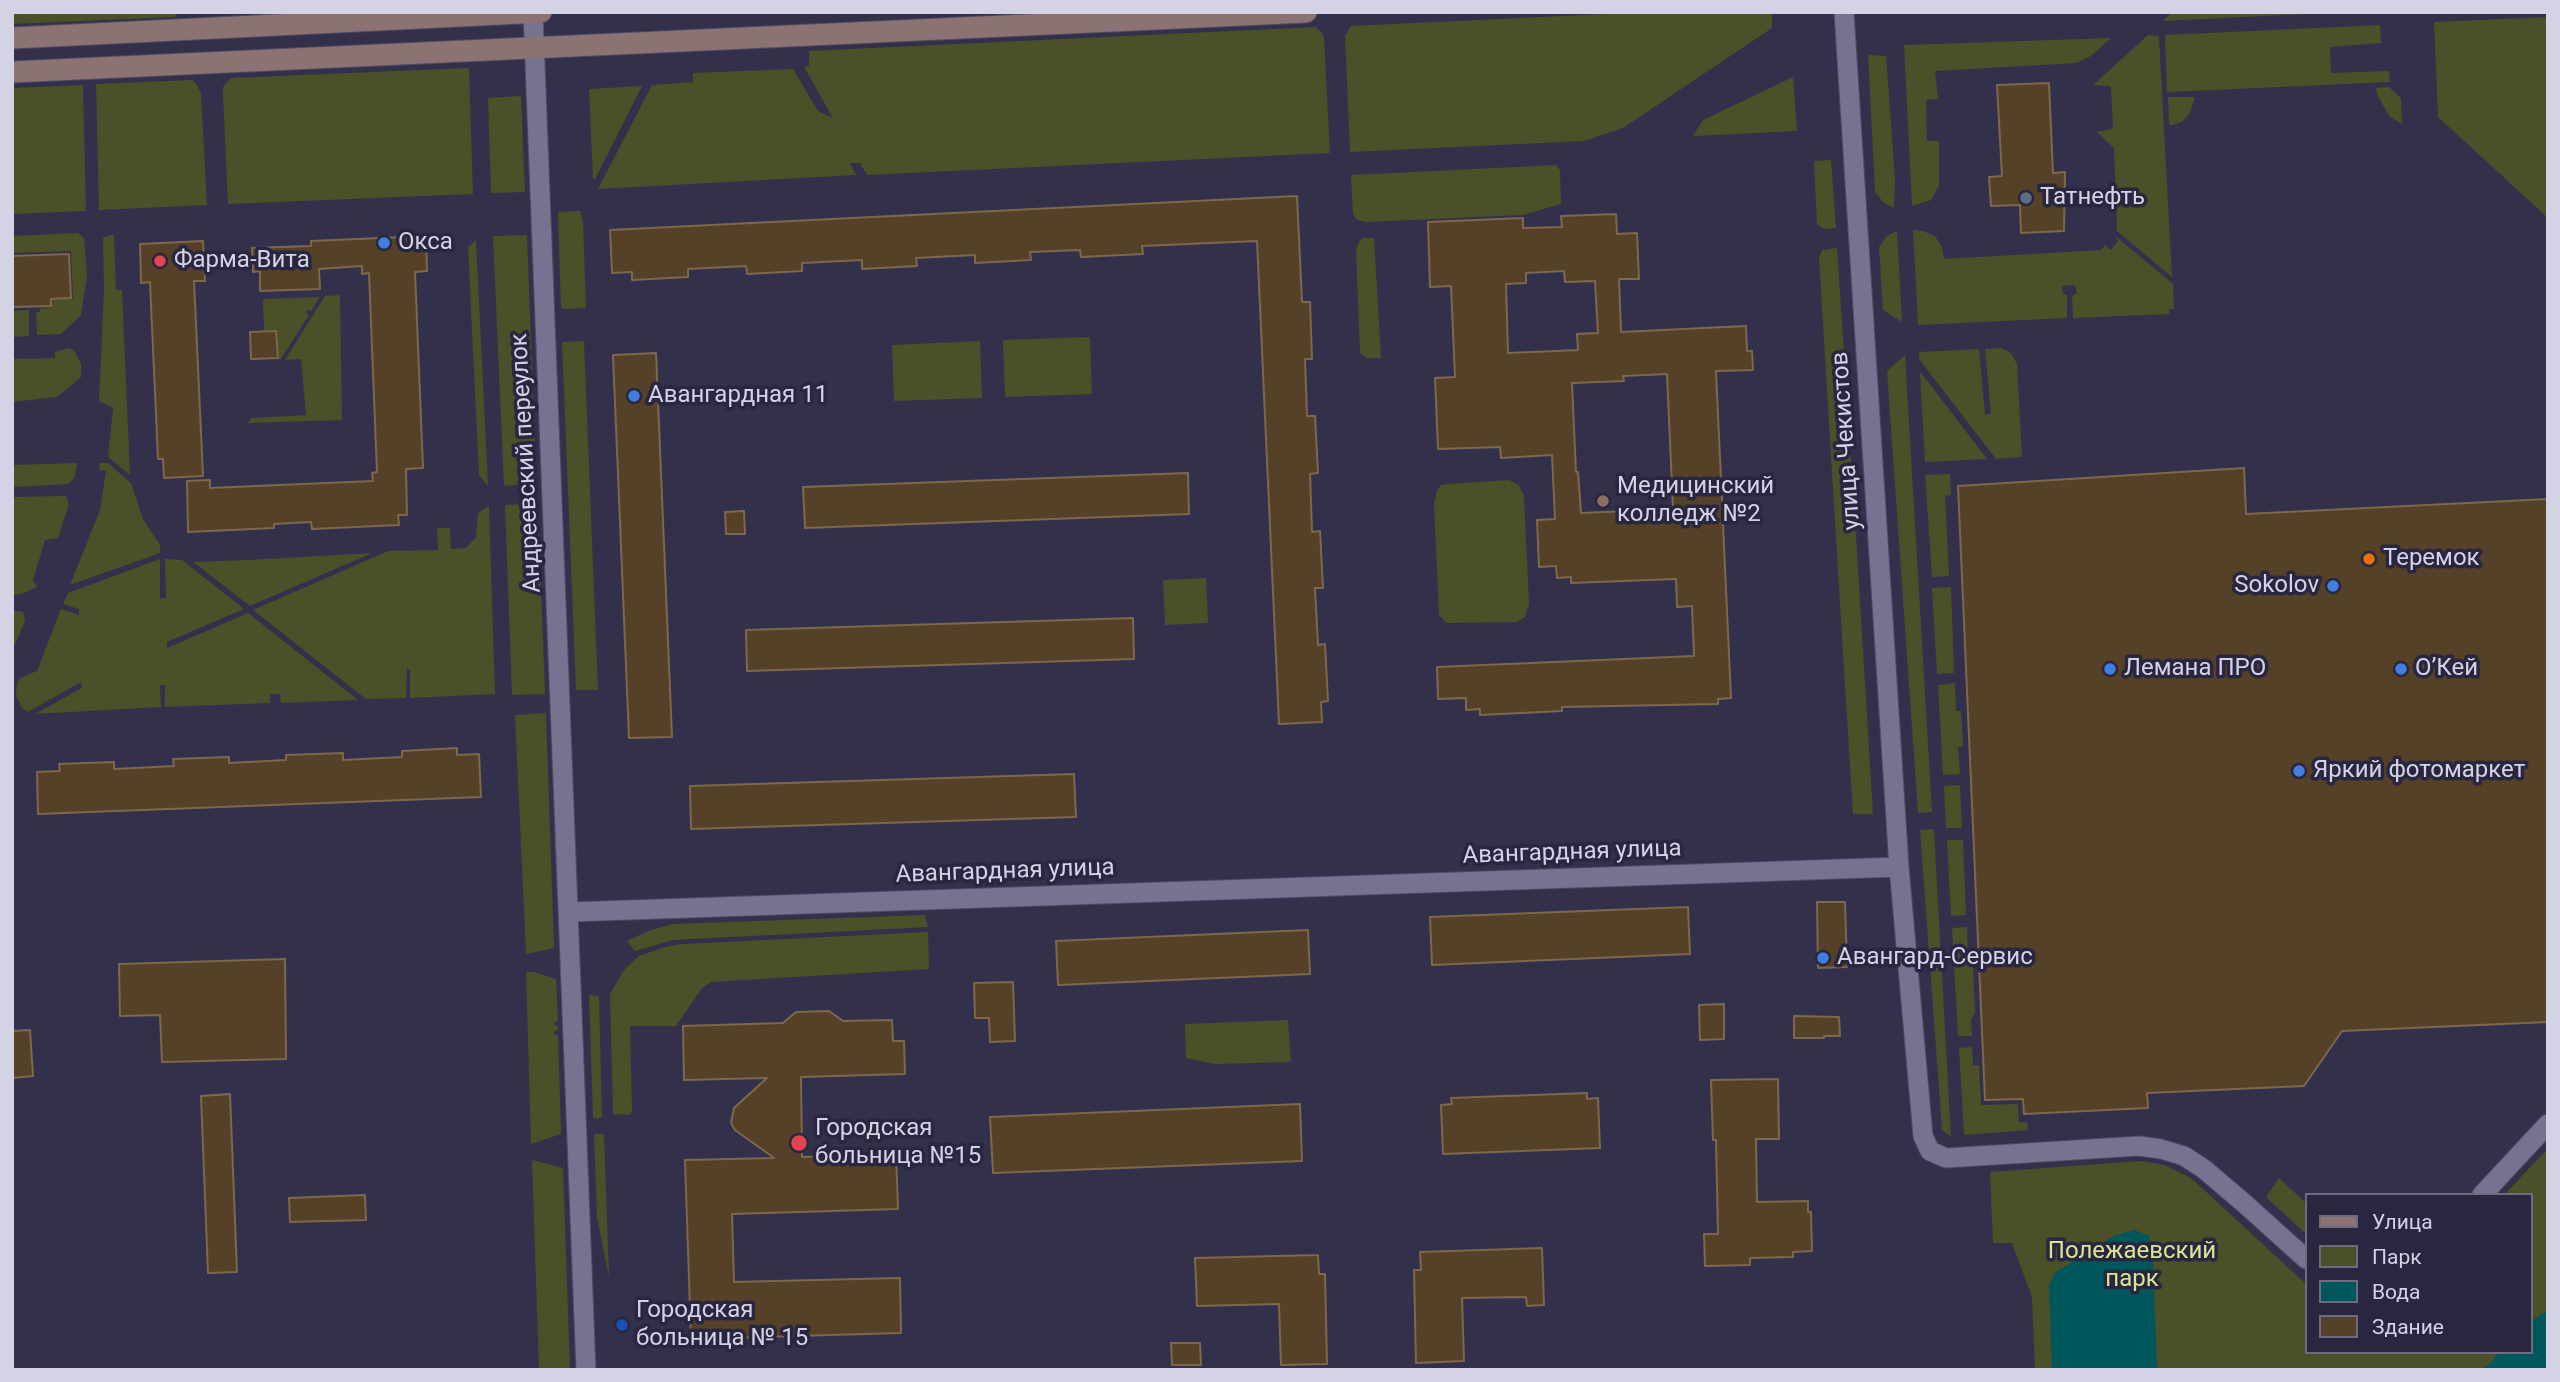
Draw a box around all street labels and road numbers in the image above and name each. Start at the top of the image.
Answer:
street label: Андреевский переулок [506,332,548,594]
street label: улица Чекистов [1826,351,1868,531]
street label: Авангардная улица [1462,835,1682,871]
street label: Авангардная улица [895,854,1115,890]

